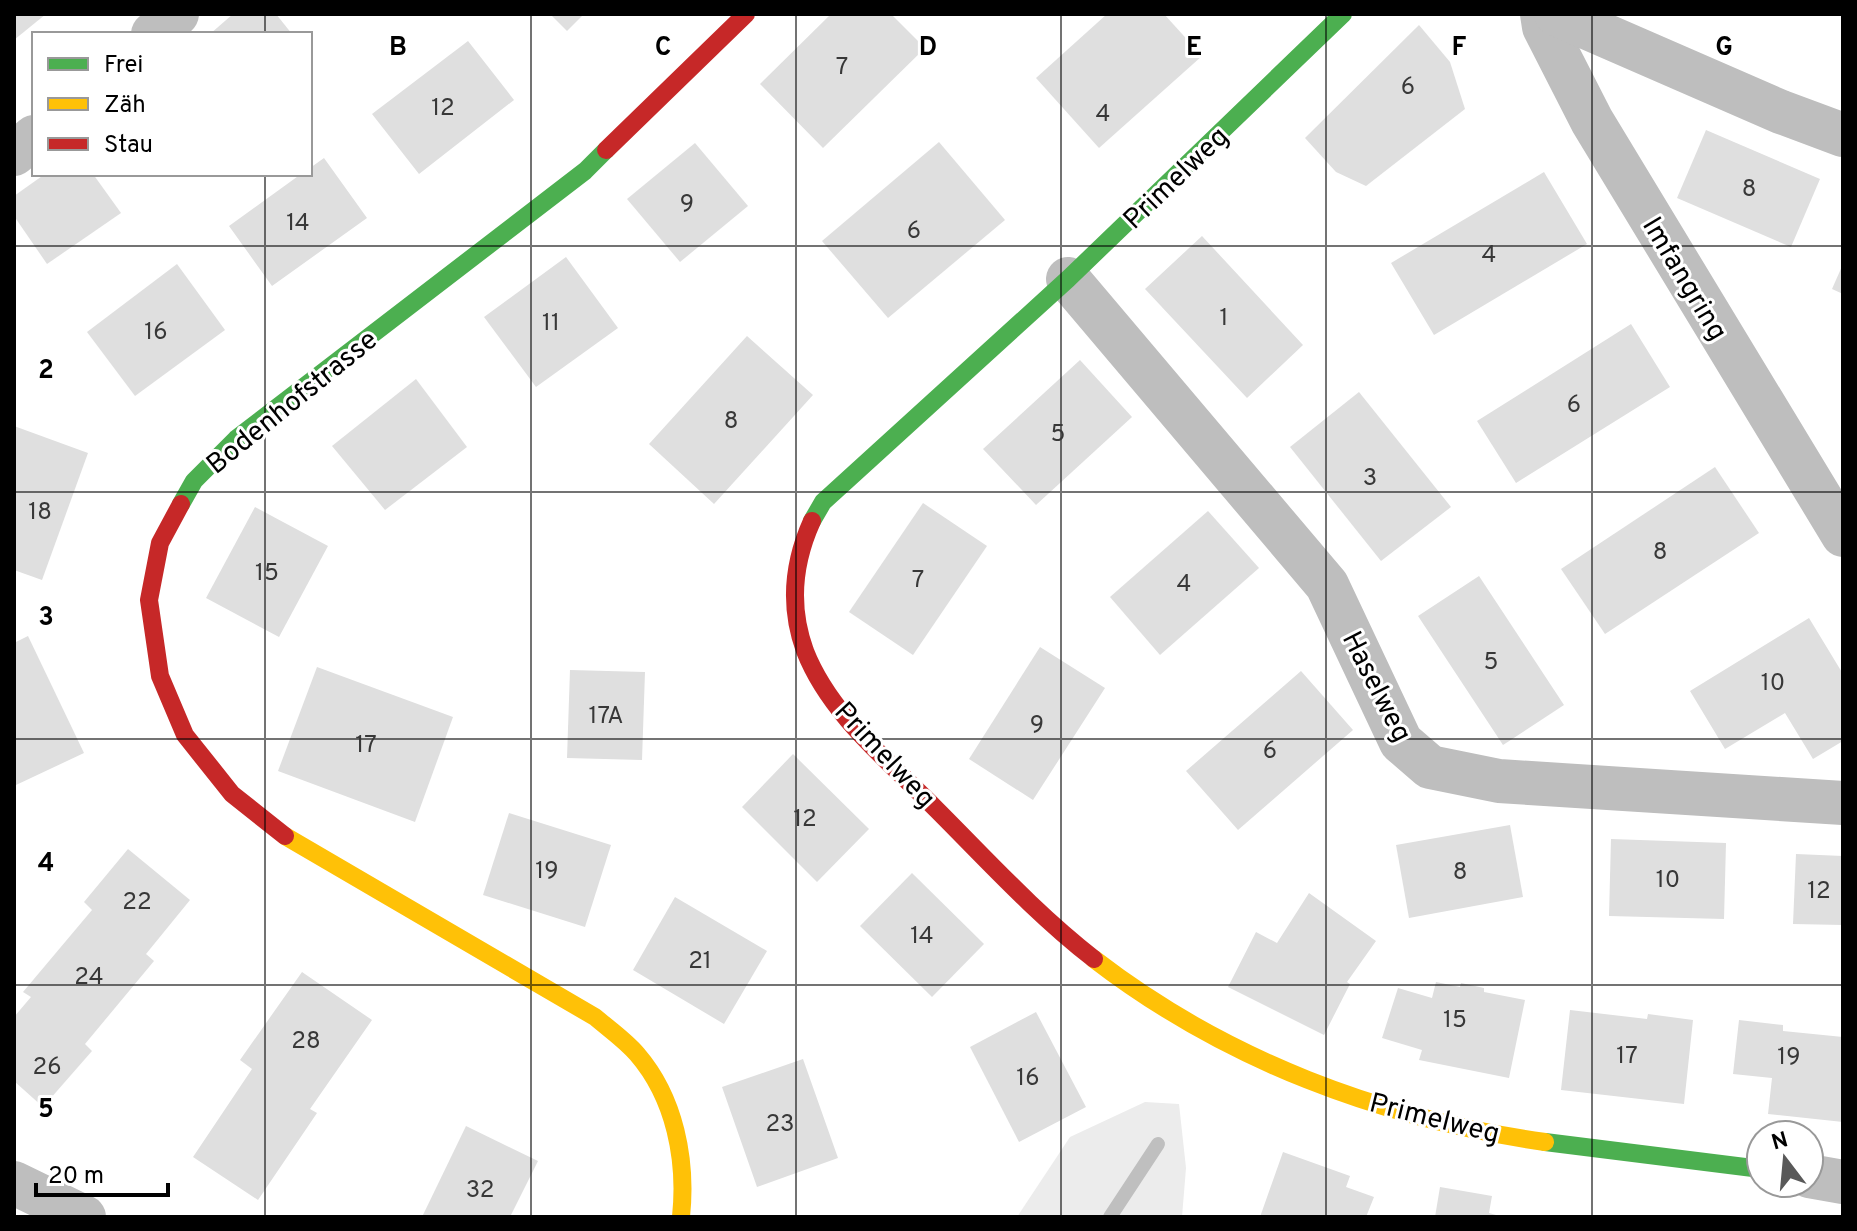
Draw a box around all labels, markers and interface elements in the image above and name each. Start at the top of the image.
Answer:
legend [32,32,312,176]
text: B [389,32,407,65]
text: C [655,32,671,65]
text: D [919,32,937,65]
text: E [1186,32,1202,65]
text: F [1452,32,1467,65]
text: G [1715,32,1733,65]
text: Frei [104,51,143,81]
house number: 7 [836,53,848,83]
house number: 6 [1401,73,1415,103]
text: Zäh [104,91,146,121]
house number: 12 [431,94,455,124]
house number: 4 [1096,100,1110,130]
street label: Primelweg [1117,120,1237,238]
text: Stau [104,131,153,161]
house number: 8 [1742,175,1756,205]
house number: 9 [680,190,694,220]
house number: 14 [286,209,310,239]
street label: Imfangring [1632,211,1734,348]
house number: 6 [907,217,921,247]
house number: 4 [1482,241,1496,271]
house number: 1 [1220,304,1228,334]
house number: 11 [542,309,560,339]
house number: 16 [144,318,168,348]
street label: Bodenhofstrasse [200,323,386,483]
text: 2 [38,355,54,388]
house number: 6 [1567,391,1581,421]
house number: 8 [724,407,738,437]
house number: 5 [1051,420,1065,450]
house number: 3 [1363,464,1377,494]
house number: 18 [28,498,52,528]
house number: 8 [1653,538,1667,568]
house number: 15 [255,559,279,589]
house number: 7 [912,566,924,596]
house number: 4 [1177,570,1191,600]
text: 3 [38,602,54,635]
street label: Haselweg [1332,626,1419,749]
house number: 5 [1484,648,1498,678]
house number: 10 [1761,669,1785,699]
street label: Primelweg [825,695,942,817]
house number: 17A [589,702,623,732]
house number: 9 [1030,711,1044,741]
house number: 17 [355,731,377,761]
house number: 6 [1263,737,1277,767]
house number: 12 [793,805,817,835]
text: 4 [38,848,54,881]
house number: 19 [535,857,559,887]
house number: 8 [1453,858,1467,888]
house number: 10 [1656,866,1680,896]
house number: 12 [1807,877,1831,907]
house number: 22 [122,888,152,918]
house number: 14 [910,922,934,952]
house number: 21 [688,947,712,977]
house number: 24 [74,963,104,993]
house number: 15 [1443,1006,1467,1036]
house number: 28 [291,1027,321,1057]
house number: 17 [1616,1042,1638,1072]
house number: 19 [1777,1043,1801,1073]
house number: 26 [32,1053,62,1083]
house number: 16 [1016,1064,1040,1094]
street label: Primelweg [1365,1086,1503,1153]
text: 5 [38,1094,54,1127]
house number: 23 [765,1110,795,1140]
north arrow [1745,1119,1825,1199]
text: N [1769,1127,1791,1157]
scale bar [36,1147,168,1197]
text: 20 m [48,1162,104,1192]
house number: 32 [466,1176,494,1206]

